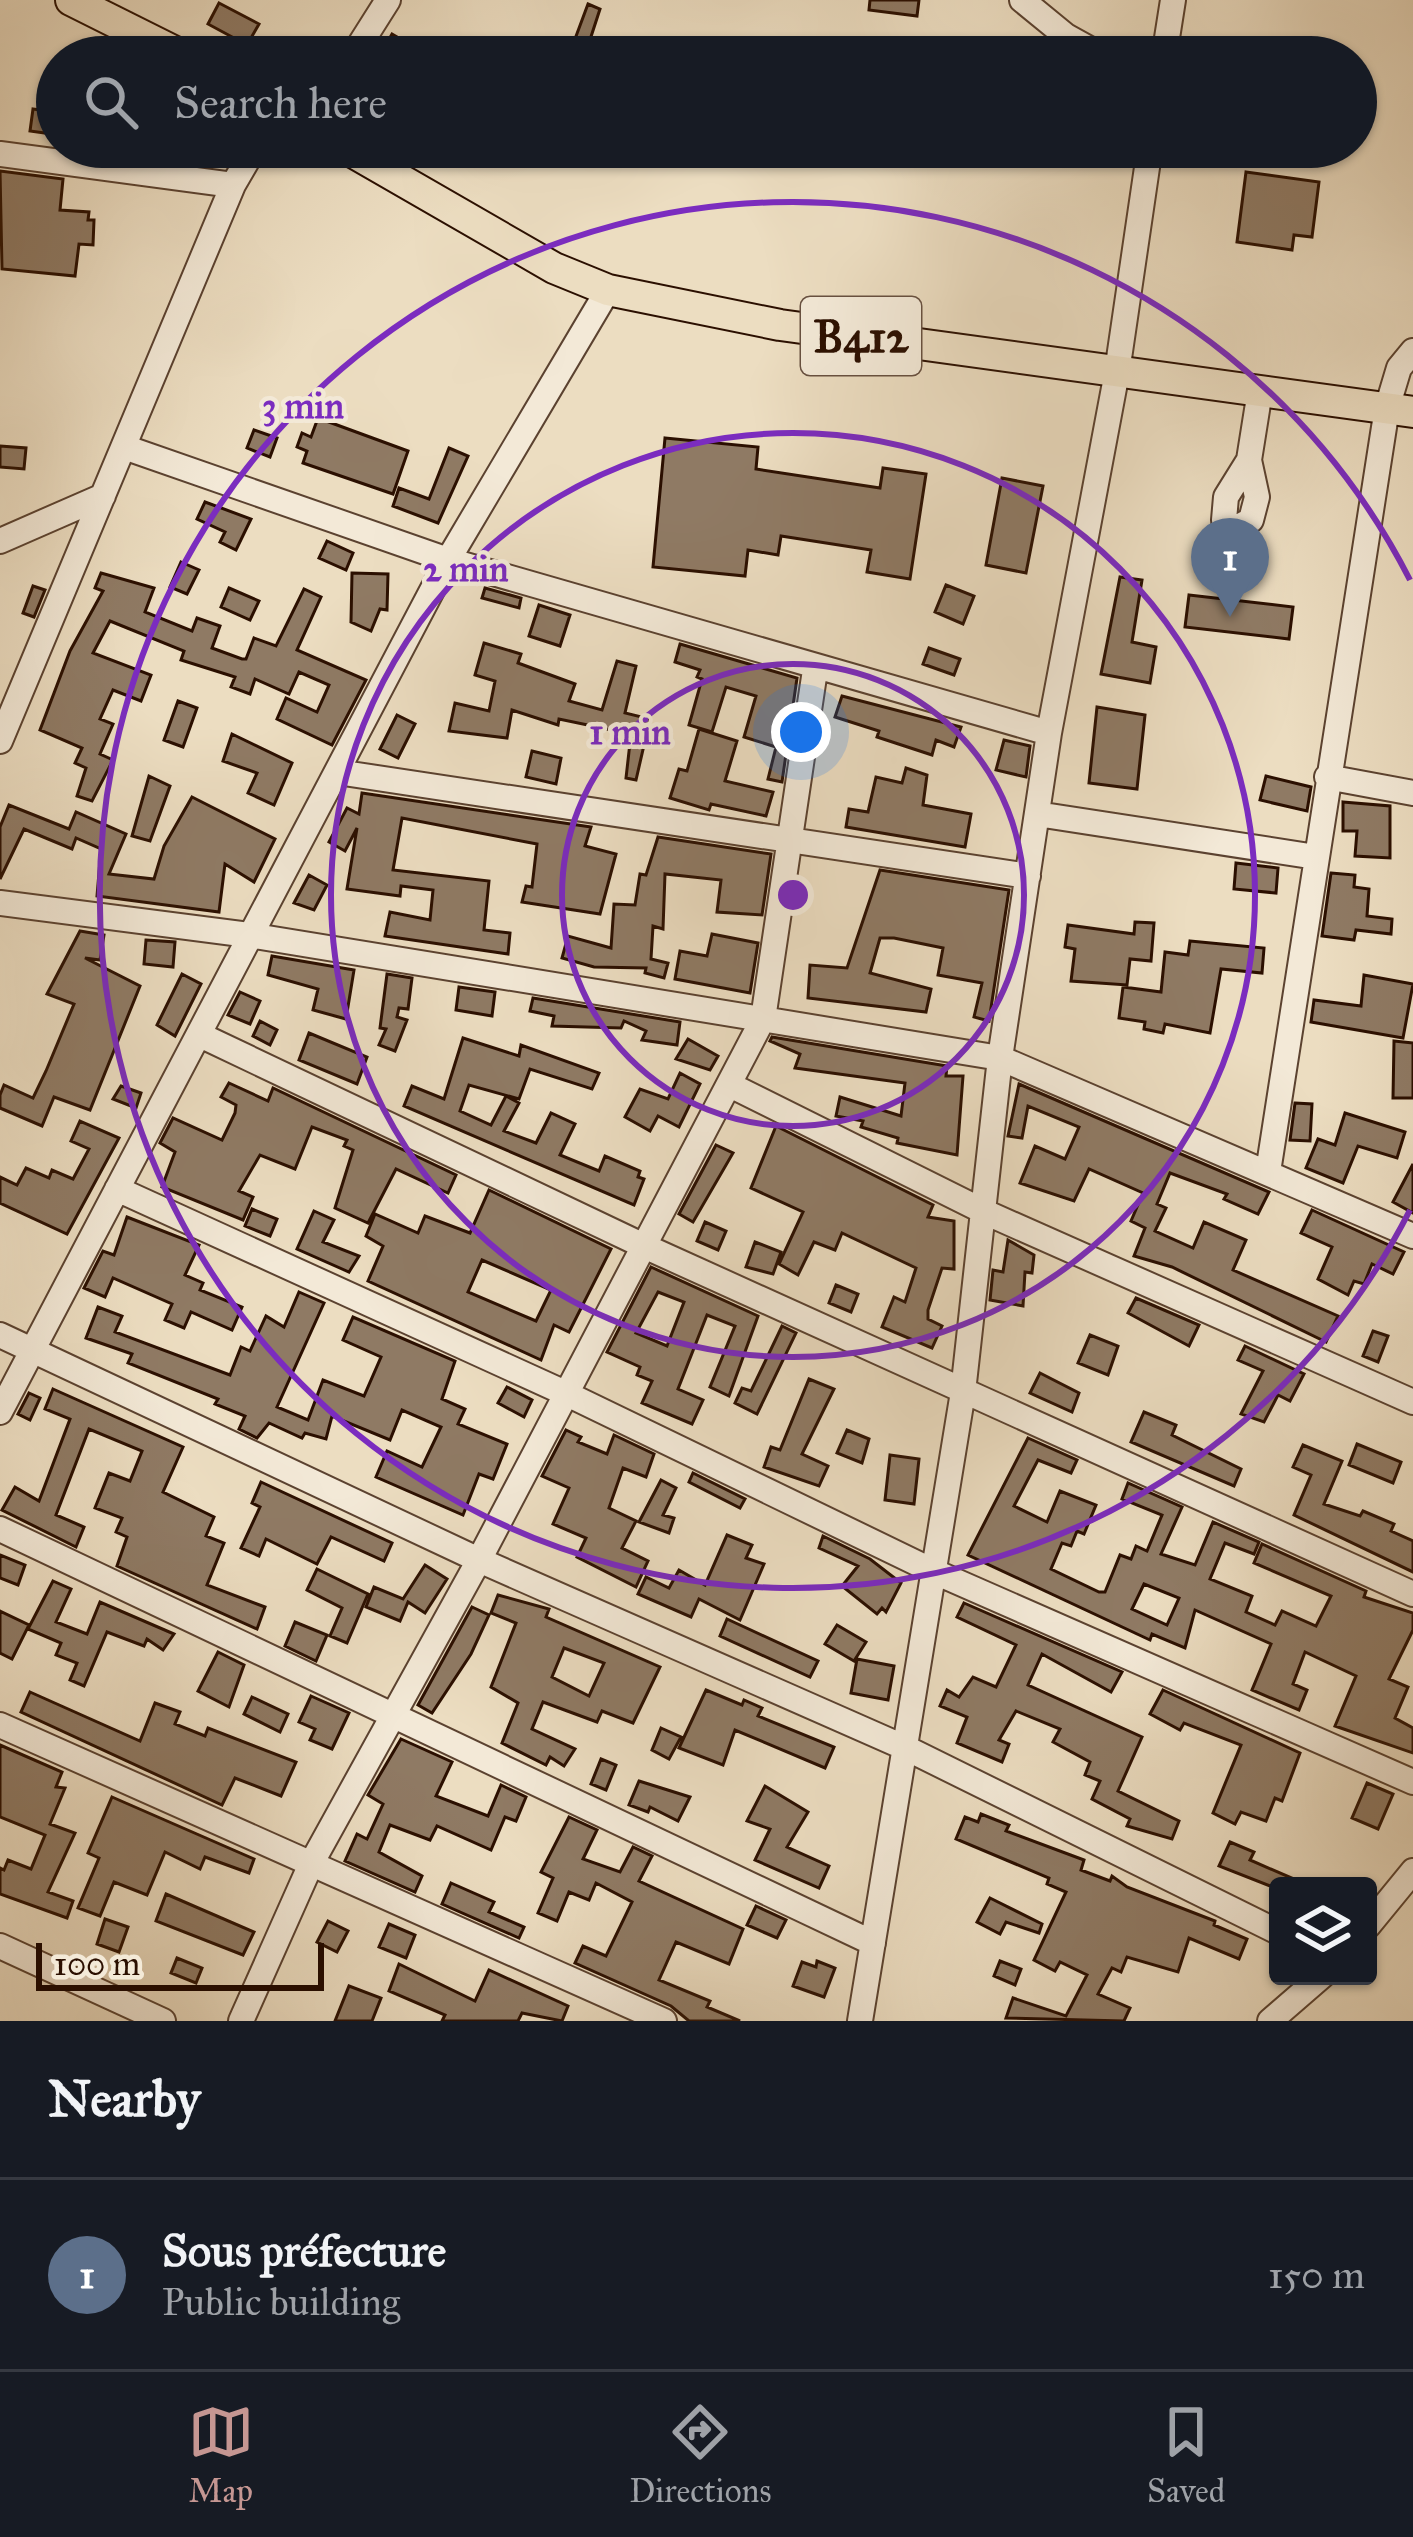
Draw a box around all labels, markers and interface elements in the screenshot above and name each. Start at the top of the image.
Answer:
search box [36,36,1377,168]
icon: search [78,69,144,135]
text: Search here [174,75,387,130]
road number: B412 [801,297,921,375]
text: 3 min [262,384,344,428]
pin: 1 [1191,518,1269,617]
text: 2 min [423,547,509,591]
your location [771,702,831,762]
text: 1 min [589,710,671,754]
centre of rings [772,874,814,916]
map controls [1269,1877,1377,1985]
button: layers [1269,1877,1377,1985]
scale bar [36,1937,324,1990]
text: 100 m [54,1944,140,1984]
text: Nearby [48,2068,200,2130]
text: Sous préfecture [162,2223,446,2278]
text: 1 [79,2251,95,2299]
text: 150 m [1268,2251,1365,2299]
text: Public building [162,2278,400,2326]
tab: Map [188,2399,254,2511]
tab: Directions [629,2399,771,2511]
tab: Saved [1147,2399,1225,2511]

